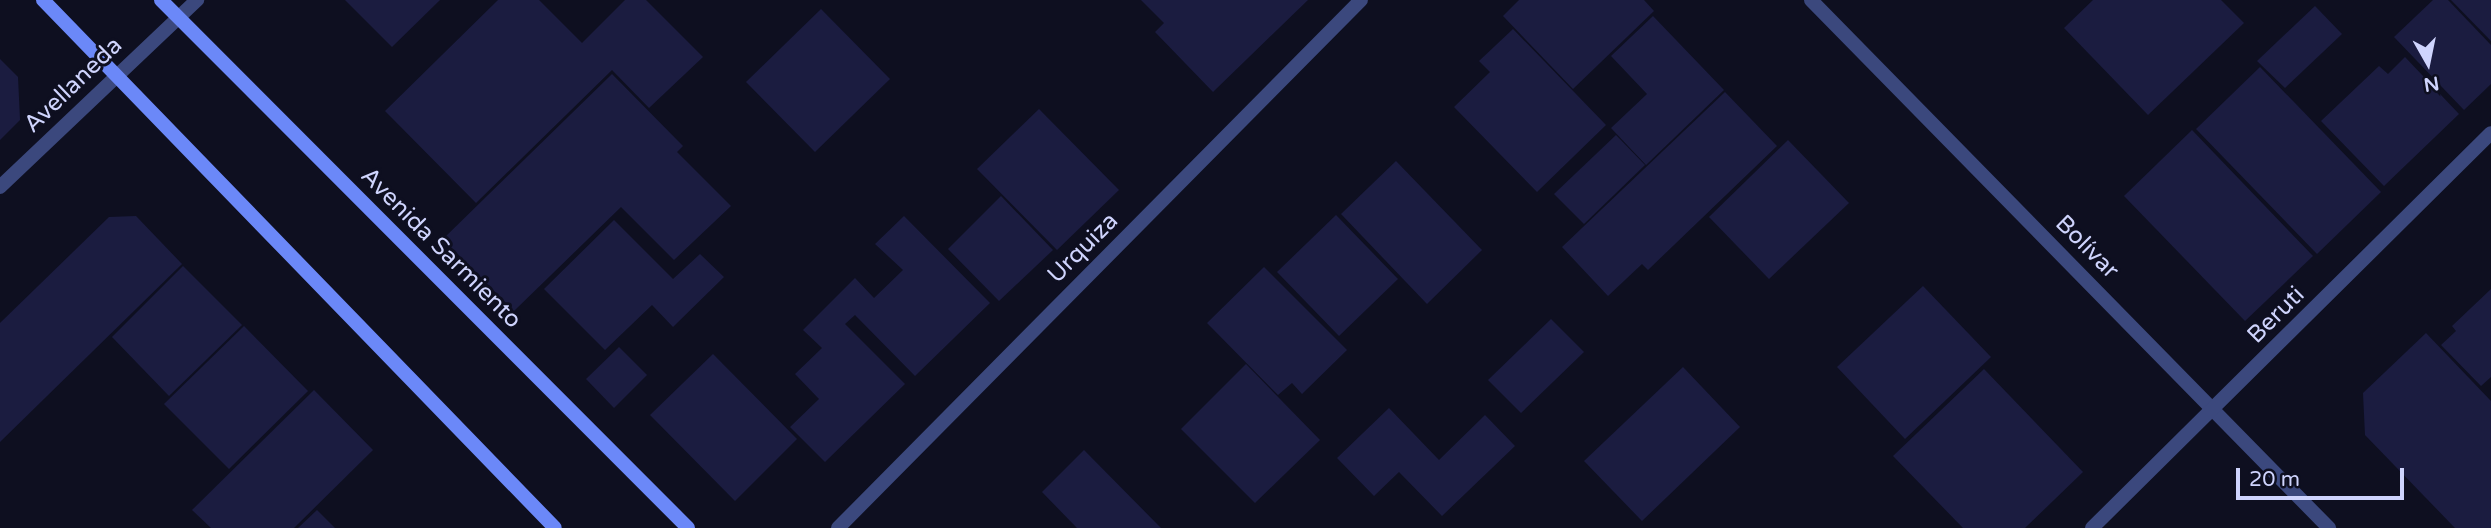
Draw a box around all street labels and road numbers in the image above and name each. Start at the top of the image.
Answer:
street label: Avellaneda [18,31,128,139]
street label: Avenida Sarmiento [355,162,527,334]
street label: Urquiza [1042,207,1124,289]
street label: Bolívar [2049,209,2125,285]
street label: Beruti [2241,280,2311,350]

